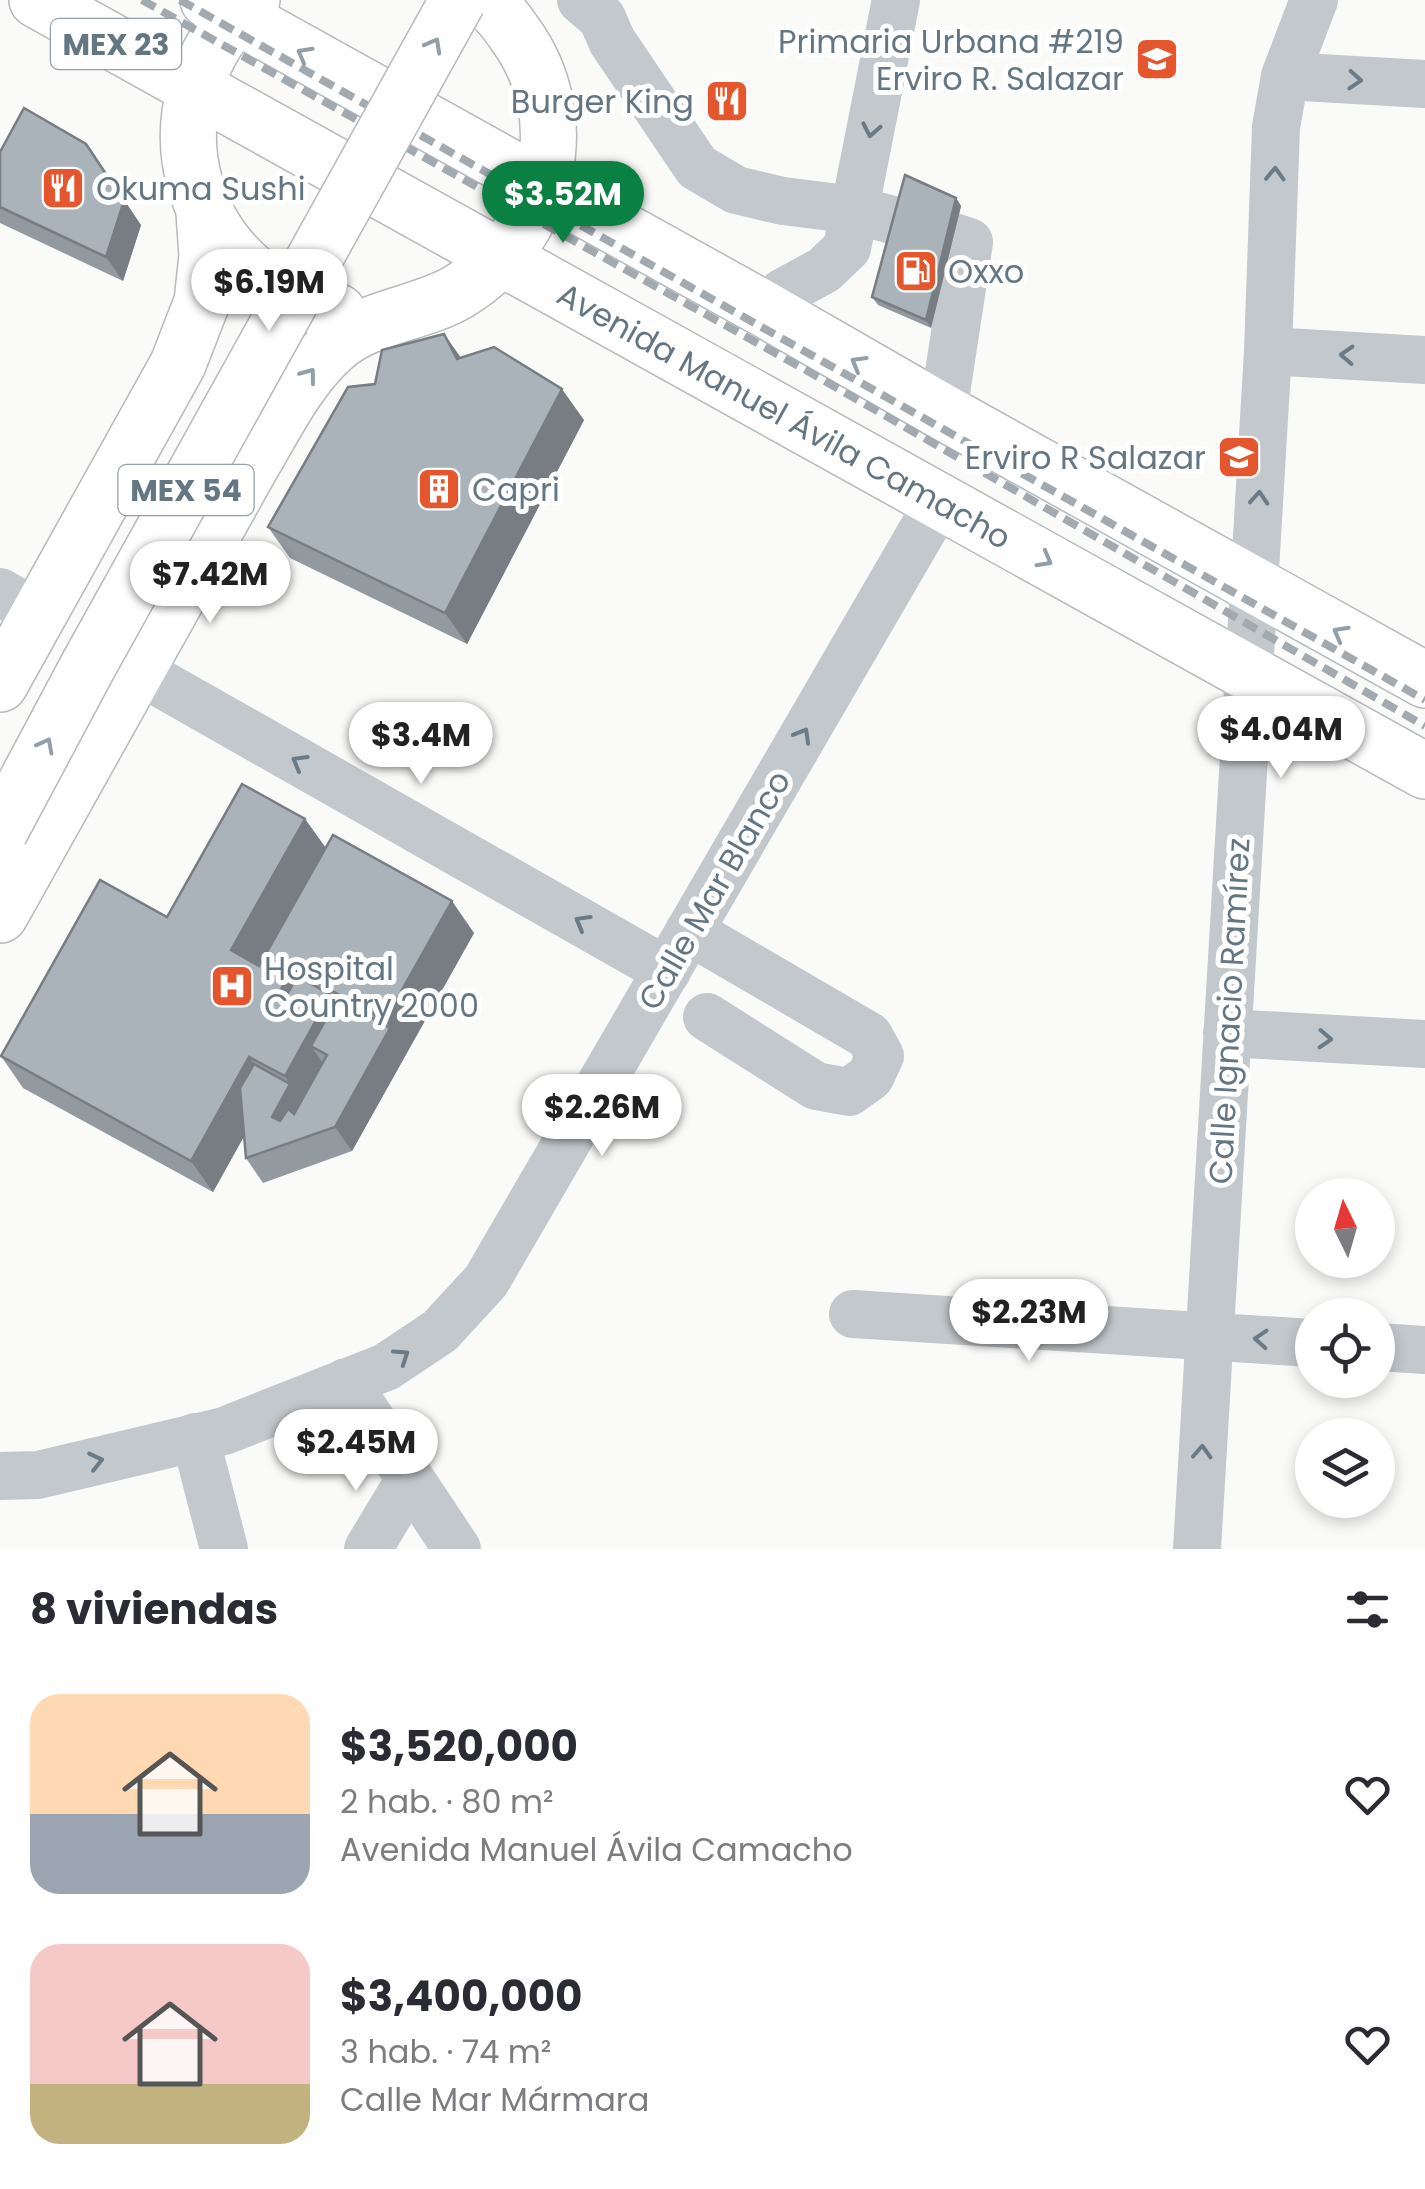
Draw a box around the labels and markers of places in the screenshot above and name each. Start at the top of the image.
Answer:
place label: Primaria Urbana #219 Erviro R. Salazar [778,19,1124,101]
school or university icon: Primaria Urbana #219 Erviro R. Salazar [1134,36,1180,82]
restaurant icon: Burger King [704,78,750,124]
place label: Burger King [511,79,694,124]
pin: $3.52M [482,161,644,246]
restaurant icon: Okuma Sushi [40,165,86,211]
place label: Okuma Sushi [96,166,306,211]
fuel station icon: Oxxo [893,248,939,294]
pin: $6.19M [188,249,350,334]
place label: Oxxo [948,249,1024,294]
school or university icon: Erviro R Salazar [1216,434,1262,480]
place label: Erviro R Salazar [965,435,1206,480]
building icon: Capri [416,466,462,512]
place label: Capri [472,467,560,512]
pin: $7.42M [129,541,291,626]
pin: $4.04M [1200,696,1362,781]
pin: $3.4M [351,702,491,787]
place label: Hospital Country 2000 [264,946,479,1028]
hospital icon: Hospital Country 2000 [209,963,255,1009]
pin: $2.26M [521,1074,683,1159]
pin: $2.23M [948,1279,1110,1364]
pin: $2.45M [275,1409,437,1494]

